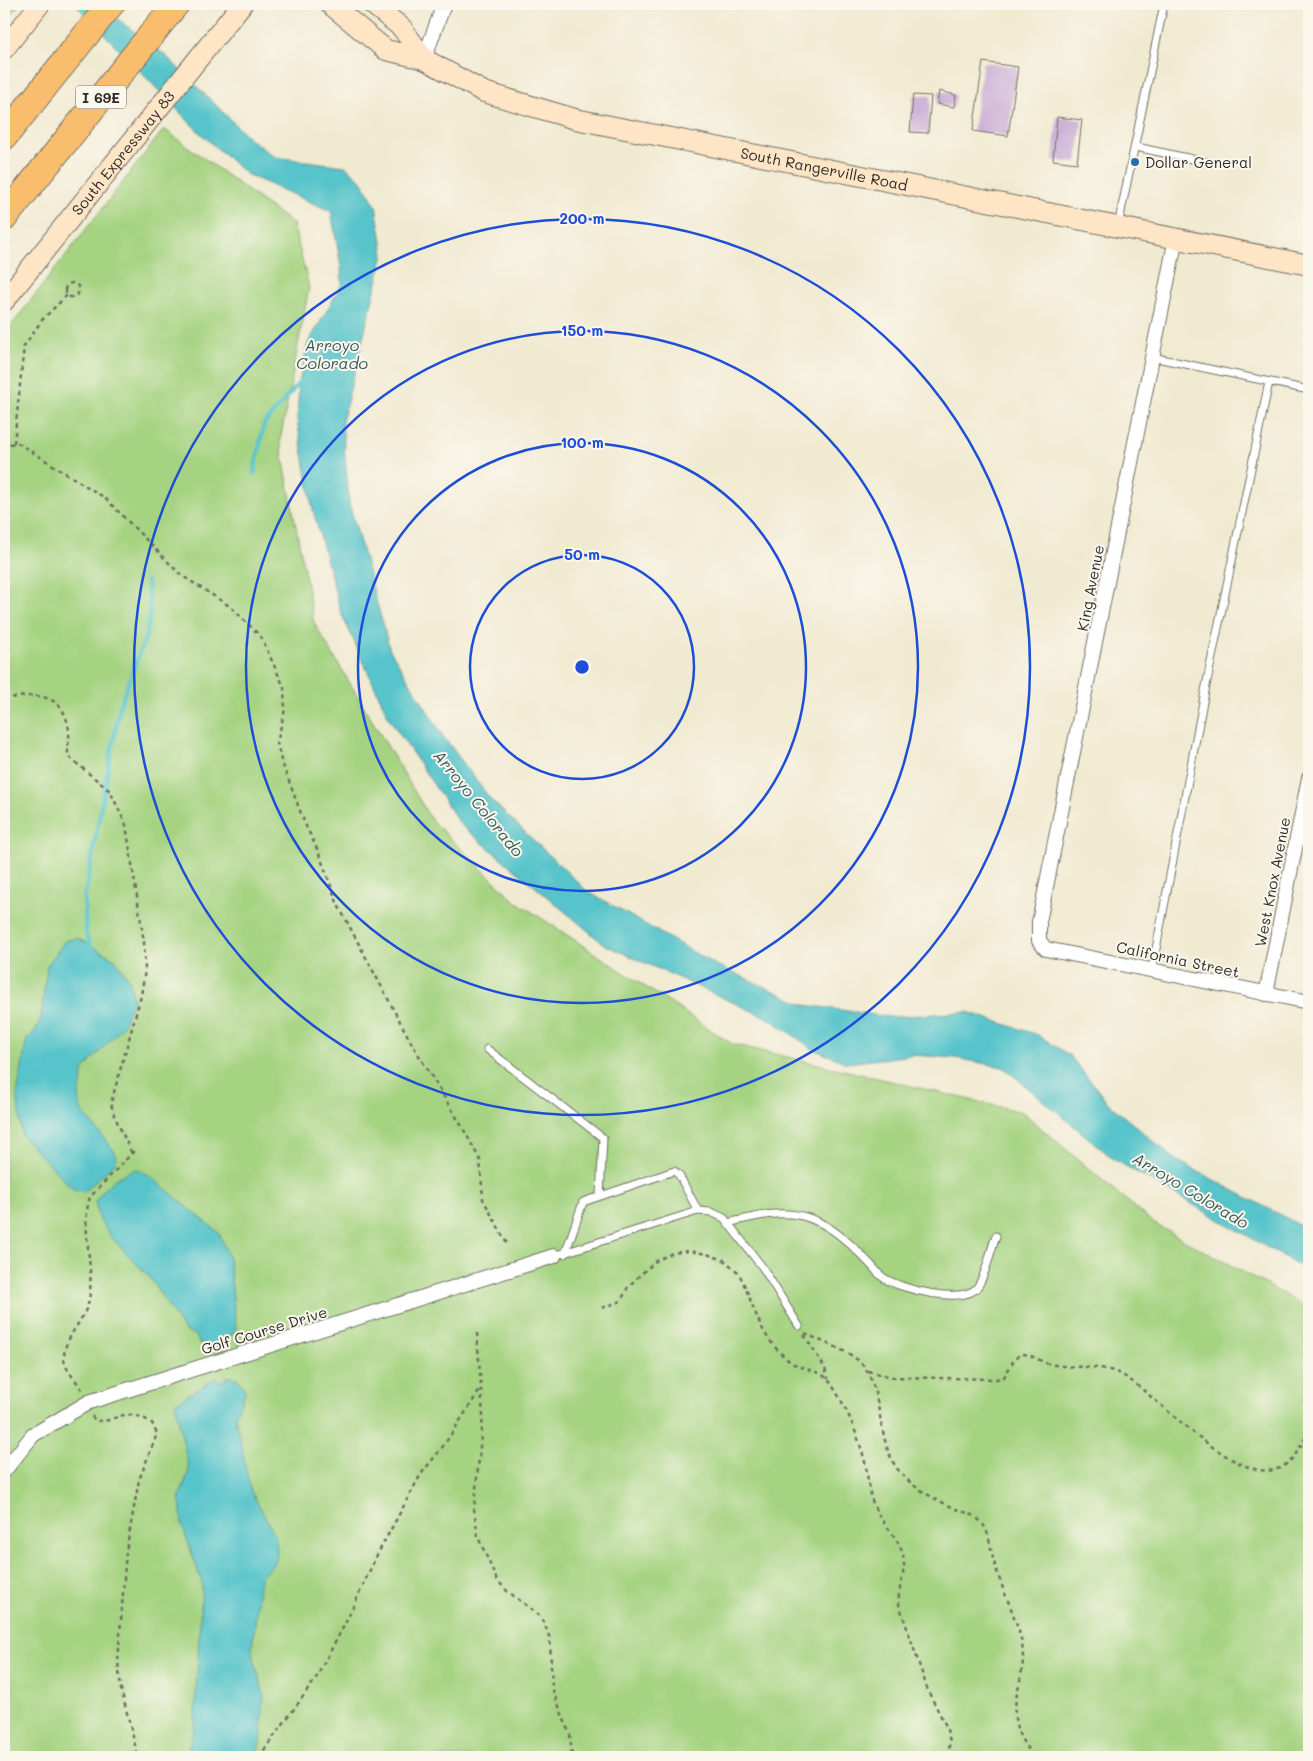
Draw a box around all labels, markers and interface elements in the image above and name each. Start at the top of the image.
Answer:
road number: I 69E [76,85,126,108]
street label: South Expressway 83 [67,86,179,219]
street label: South Rangerville Road [739,142,910,195]
place label: Dollar General [1145,152,1252,172]
marker: Dollar General [1129,156,1141,168]
text: 200 m [560,208,605,228]
text: 150 m [561,320,603,340]
water label: Arroyo Colorado [296,334,369,373]
text: 100 m [560,432,604,452]
street label: King Avenue [1072,543,1108,633]
text: 50 m [564,544,600,564]
centre of rings [573,658,591,676]
water label: Arroyo Colorado [429,745,529,861]
street label: West Knox Avenue [1250,815,1294,949]
street label: California Street [1115,936,1241,982]
water label: Arroyo Colorado [1129,1147,1253,1233]
street label: Golf Course Drive [199,1301,329,1359]

